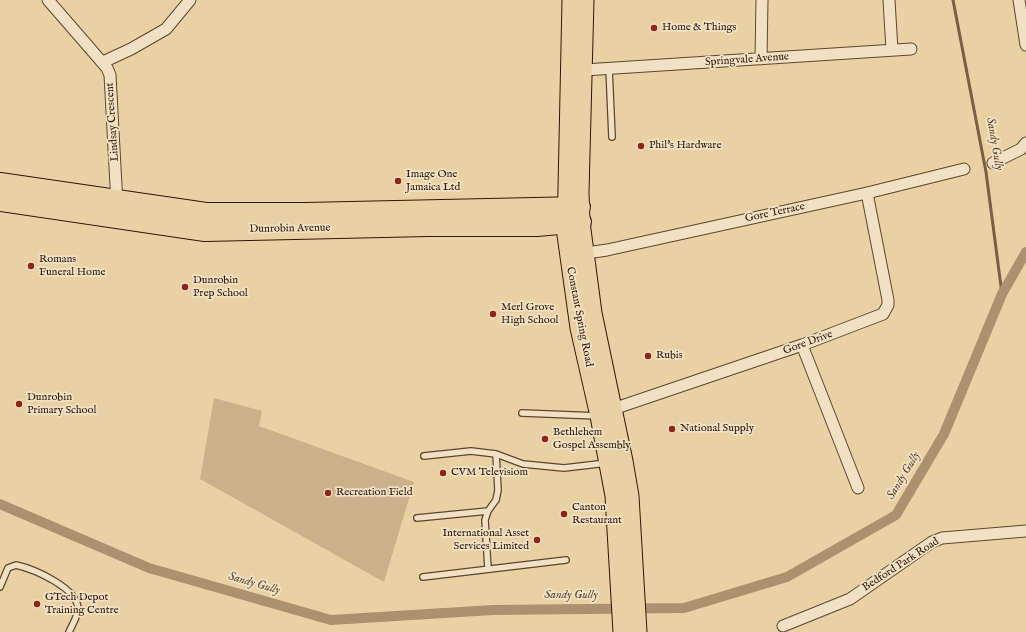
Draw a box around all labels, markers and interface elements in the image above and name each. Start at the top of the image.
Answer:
place label: Home & Things [662,21,736,35]
marker: Home & Things [649,23,659,33]
street label: Springvale Avenue [705,50,789,70]
street label: Lindsay Crescent [104,82,122,162]
water label: Sandy Gully [982,117,1006,171]
place label: Phil's Hardware [649,139,721,153]
marker: Phil's Hardware [636,141,646,151]
place label: Image One Jamaica Ltd [406,168,460,194]
marker: Image One Jamaica Ltd [393,176,403,186]
street label: Gore Terrace [744,200,806,226]
street label: Dunrobin Avenue [249,222,331,236]
place label: Romans Funeral Home [39,253,105,279]
marker: Romans Funeral Home [26,261,36,271]
street label: Constant Spring Road [563,266,595,368]
place label: Dunrobin Prep School [193,274,248,300]
marker: Dunrobin Prep School [180,282,190,292]
place label: Merl Grove High School [501,301,559,327]
marker: Merl Grove High School [488,309,498,319]
street label: Gore Drive [781,328,835,358]
place label: Rubis [656,349,683,363]
marker: Rubis [643,351,653,361]
place label: Dunrobin Primary School [27,391,96,417]
marker: Dunrobin Primary School [14,399,24,409]
place label: National Supply [680,422,754,436]
marker: National Supply [667,424,677,434]
place label: Bethlehem Gospel Assembly [553,426,631,452]
marker: Bethlehem Gospel Assembly [540,434,550,444]
water label: Sandy Gully [884,449,924,503]
place label: CVM Televisiom [451,466,528,480]
marker: CVM Televisiom [438,468,448,478]
place label: Recreation Field [336,486,413,500]
marker: Recreation Field [323,488,333,498]
place label: Canton Restaurant [572,501,622,527]
marker: Canton Restaurant [559,509,569,519]
place label: International Asset Services Limited [442,527,529,553]
marker: International Asset Services Limited [532,535,542,545]
street label: Bedford Park Road [860,535,942,595]
water label: Sandy Gully [226,570,282,598]
water label: Sandy Gully [544,589,598,603]
place label: GTech Depot Training Centre [45,591,119,617]
marker: GTech Depot Training Centre [32,599,42,609]

